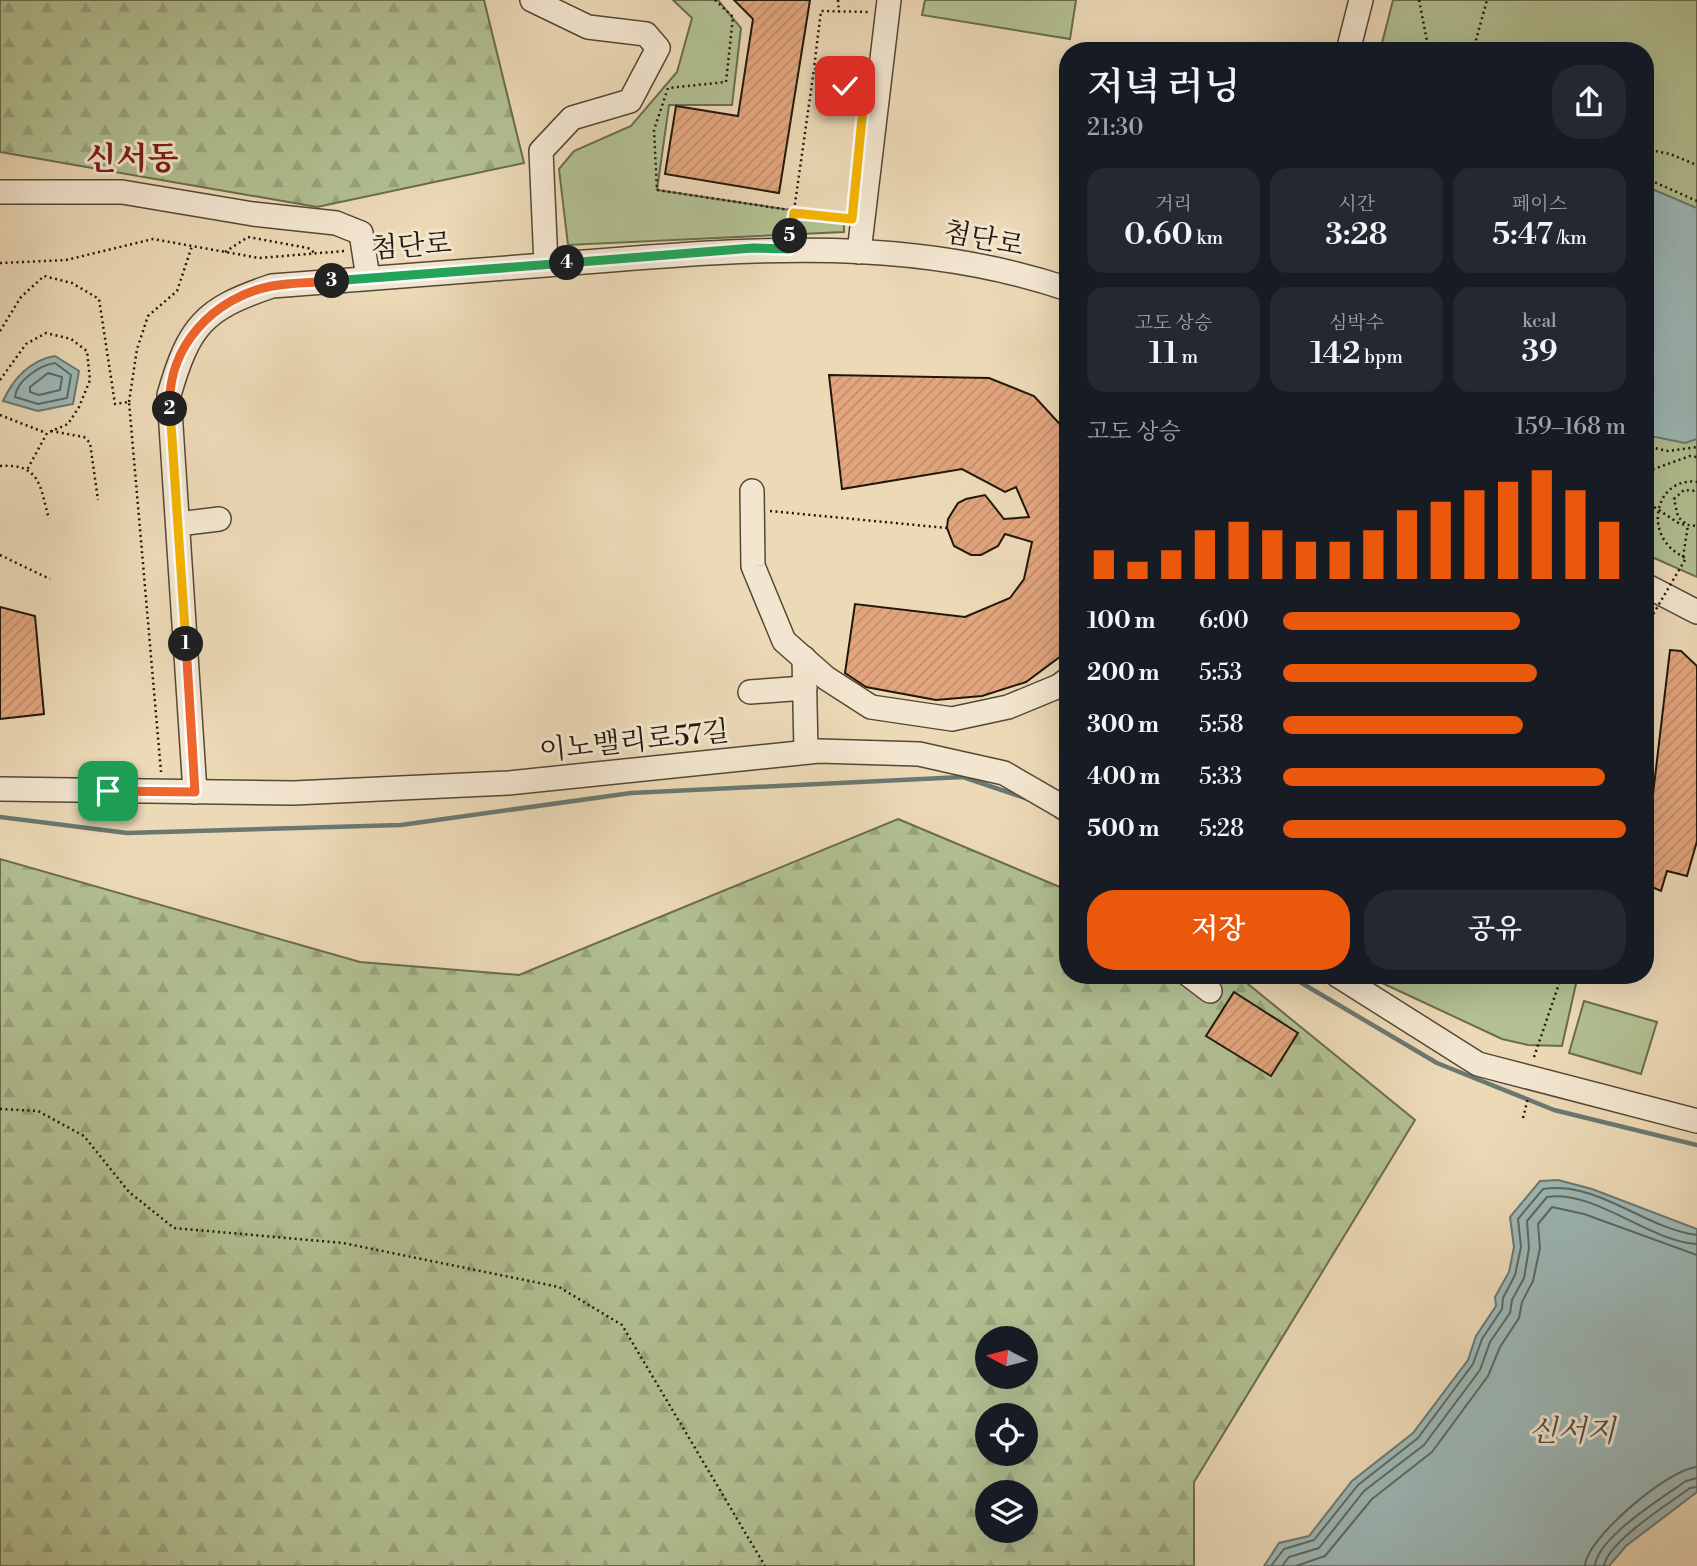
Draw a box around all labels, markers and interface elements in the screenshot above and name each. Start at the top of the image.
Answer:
pin [815,56,875,116]
text: 저녁 러닝 [1087,64,1240,111]
button: share [1552,65,1626,139]
icon: check [826,67,864,105]
text: 21:30 [1087,114,1143,142]
district label: 신서동 [86,139,178,179]
text: 거리 [1155,192,1192,216]
text: 시간 [1338,192,1375,216]
text: 페이스 [1512,192,1567,216]
street label: 첨단로 [941,215,1027,264]
text: 0.60 [1124,216,1193,254]
text: 3:28 [1325,216,1388,254]
text: 5:47 [1492,216,1553,254]
pin: 5 [772,218,808,254]
text: 5 [784,223,795,247]
street label: 첨단로 [369,226,453,267]
text: km [1193,226,1223,250]
text: /km [1553,226,1587,250]
pin: 4 [550,246,584,280]
text: 4 [560,250,573,274]
pin: 3 [314,264,350,298]
text: 3 [326,268,337,292]
text: kcal [1522,309,1557,333]
text: 고도 상승 [1135,311,1212,335]
text: 심박수 [1329,311,1384,335]
text: 39 [1521,333,1558,371]
text: 11 [1149,335,1178,373]
text: 142 [1310,335,1360,373]
text: m [1178,345,1198,369]
text: bpm [1360,345,1403,369]
pin: 2 [152,392,188,426]
text: 2 [164,396,175,420]
text: 159–168 m [1515,413,1626,441]
text: 고도 상승 [1087,418,1181,446]
text: 100 m [1087,607,1155,635]
text: 6:00 [1199,607,1249,635]
pin: 1 [168,626,204,662]
text: 1 [181,631,190,655]
text: 200 m [1087,659,1159,687]
text: 5:53 [1199,659,1242,687]
text: 300 m [1087,711,1159,739]
text: 5:58 [1199,711,1244,739]
street label: 이노밸리로57길 [537,714,731,769]
pin [78,761,138,821]
text: 400 m [1087,763,1160,791]
text: 5:33 [1199,763,1242,791]
icon: arrive [89,772,127,810]
text: 500 m [1087,815,1159,843]
text: 5:28 [1199,815,1244,843]
button: 저장 [1087,890,1350,970]
button: 공유 [1364,890,1626,970]
north arrow [975,1326,1038,1390]
map controls [975,1326,1038,1543]
button: locate [975,1403,1038,1466]
water label: 신서지 [1529,1413,1617,1451]
button: layers [975,1480,1038,1543]

